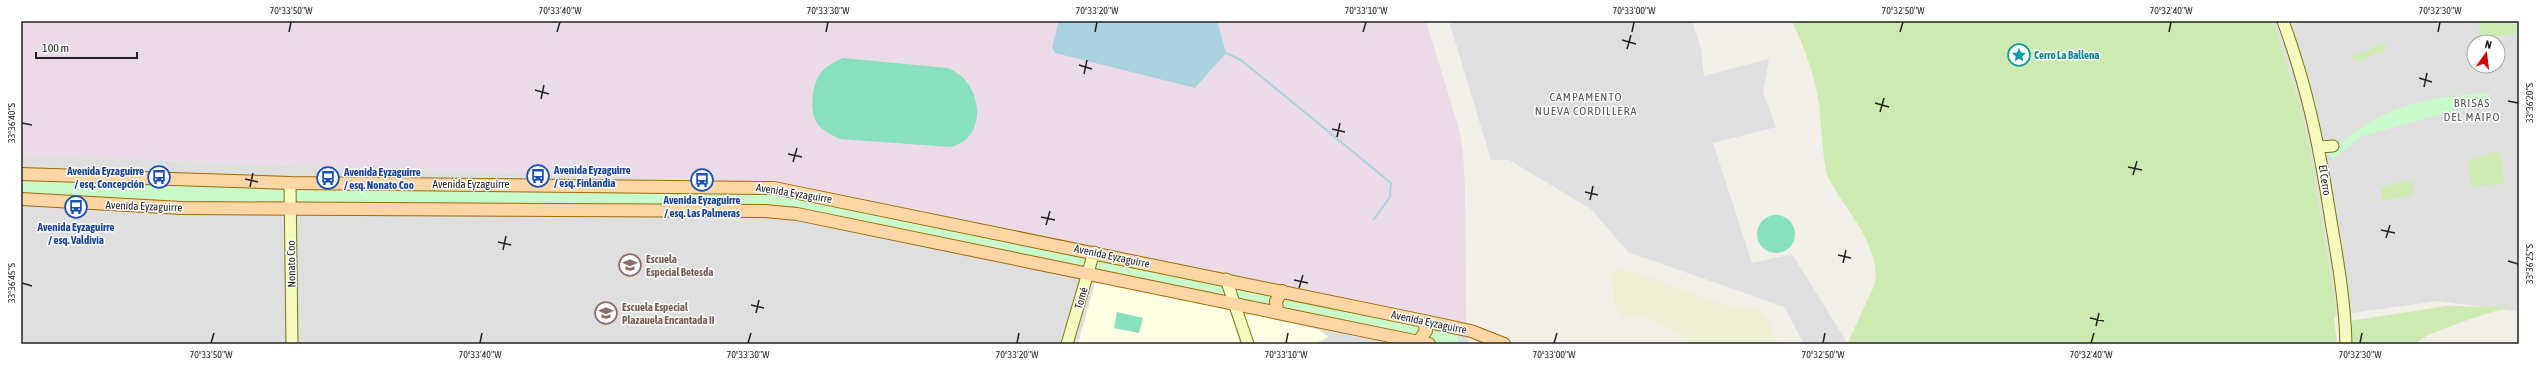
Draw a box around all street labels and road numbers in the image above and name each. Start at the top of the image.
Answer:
street label: El Cerro [2317,164,2333,196]
street label: Avenida Eyzaguirre [433,178,509,190]
street label: Avenida Eyzaguirre [755,181,833,205]
street label: Avenida Eyzaguirre [105,199,183,213]
street label: Nonato Coo [285,240,297,288]
street label: Avenida Eyzaguirre [1073,242,1151,270]
street label: Tomé [1072,286,1090,310]
street label: Avenida Eyzaguirre [1390,308,1468,336]

